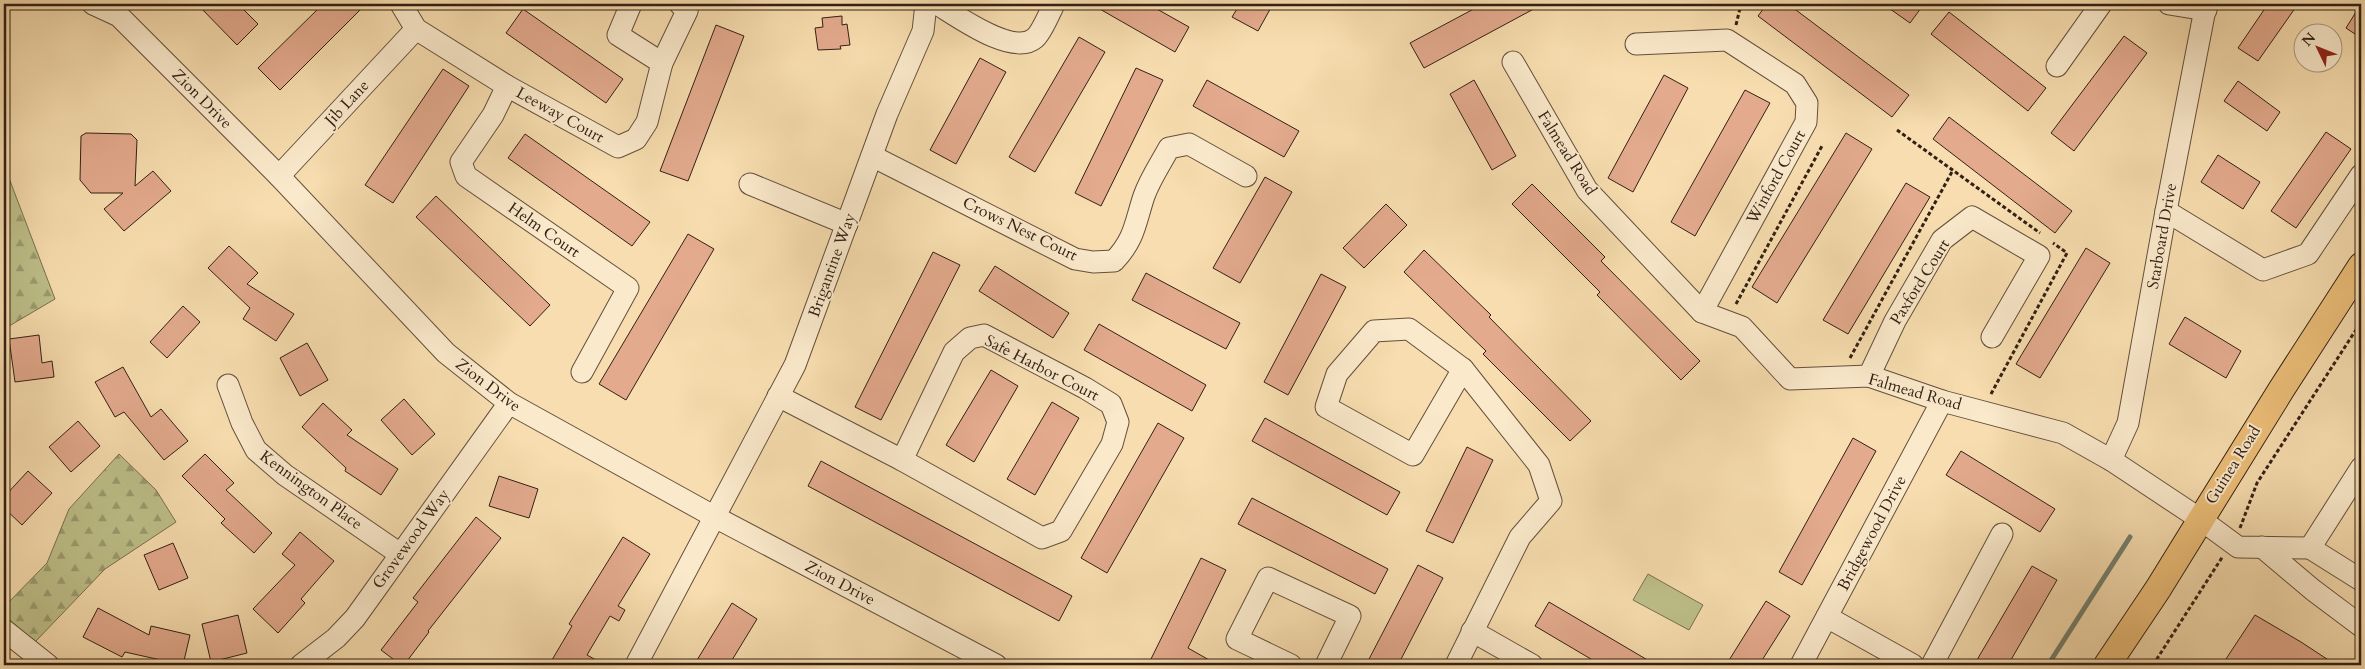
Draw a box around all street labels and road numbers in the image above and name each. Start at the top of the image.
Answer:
street label: Zion Drive [167,64,237,134]
street label: Jib Lane [319,75,374,132]
street label: Leeway Court [512,82,608,148]
street label: Falmead Road [1532,107,1602,200]
street label: Winford Court [1741,126,1811,229]
street label: Starboard Drive [2142,181,2182,291]
street label: Crows Nest Court [959,192,1081,266]
street label: Helm Court [504,197,584,263]
street label: Brigantine Way [803,209,861,320]
street label: Paxford Court [1885,235,1955,329]
street label: Safe Harbor Court [981,330,1103,406]
street label: Zion Drive [451,353,525,417]
street label: Falmead Road [1866,368,1965,416]
street label: Guinea Road [2200,421,2266,508]
street label: Kennington Place [255,445,367,535]
street label: Bridgewood Drive [1832,472,1912,594]
street label: Grovewood Way [367,484,455,593]
street label: Zion Drive [801,555,879,611]

